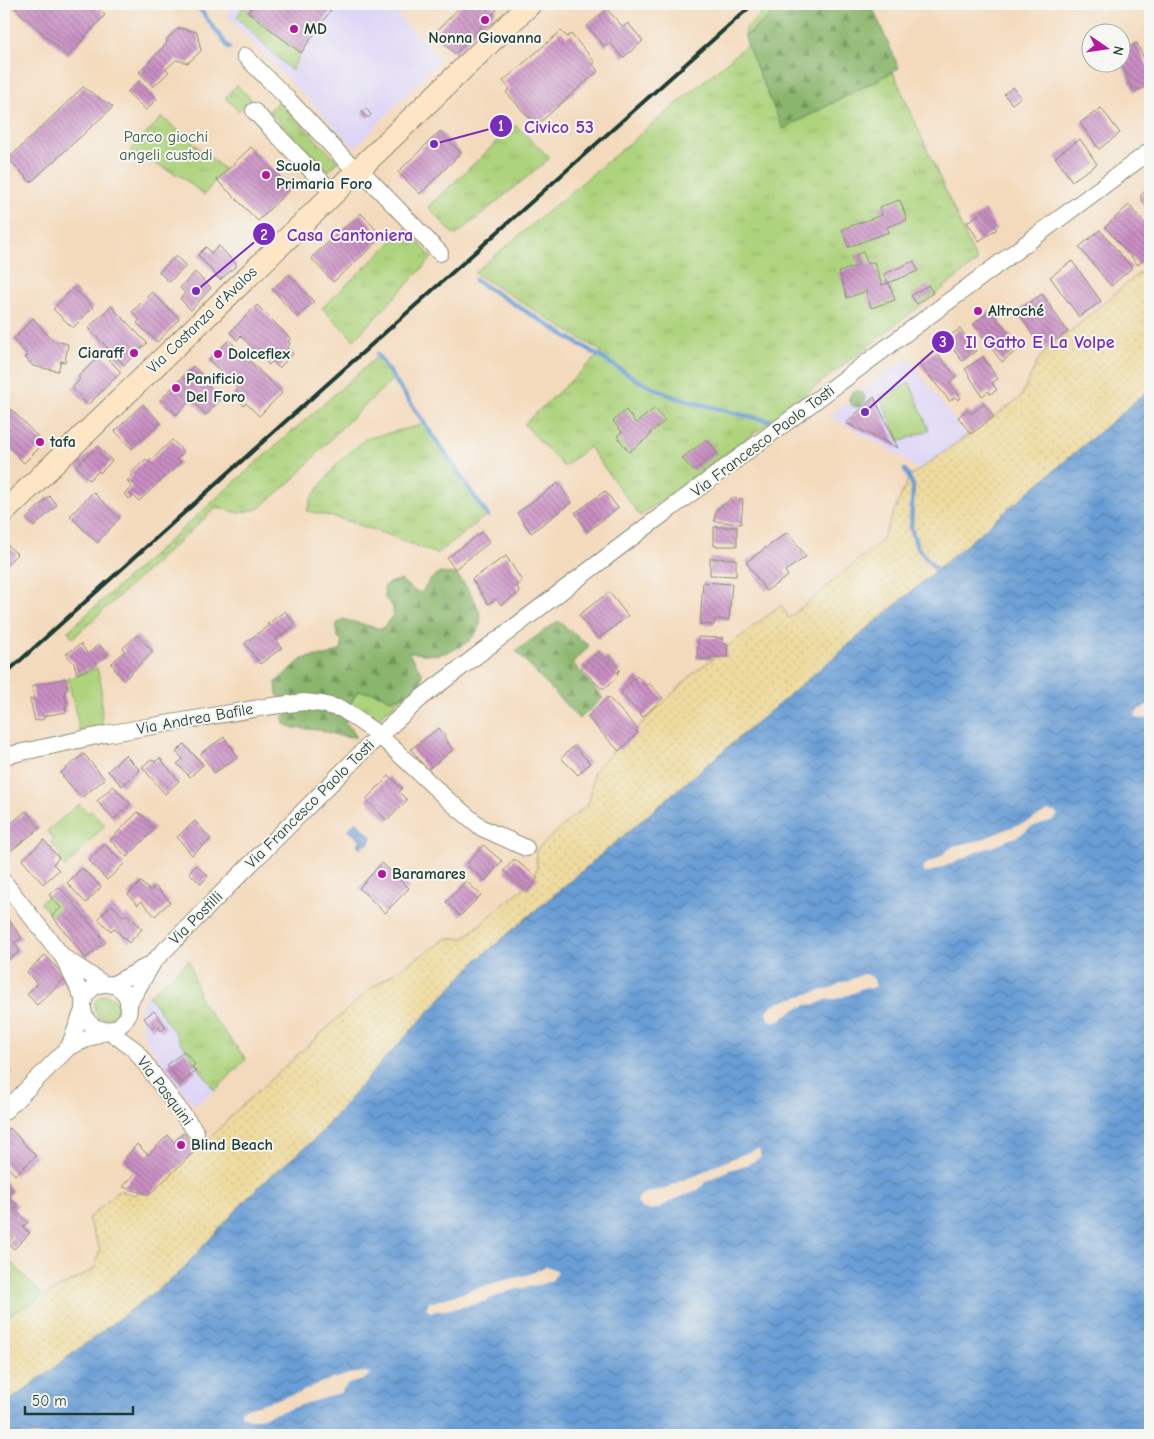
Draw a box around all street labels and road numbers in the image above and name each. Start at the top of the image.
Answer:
street label: Via Costanza d'Avalos [143,263,261,377]
street label: Via Francesco Paolo Tosti [688,381,838,501]
street label: Via Andrea Bafile [135,700,255,738]
street label: Via Francesco Paolo Tosti [242,736,378,872]
street label: Via Postilli [166,888,226,948]
street label: Via Pasquini [133,1053,197,1129]

